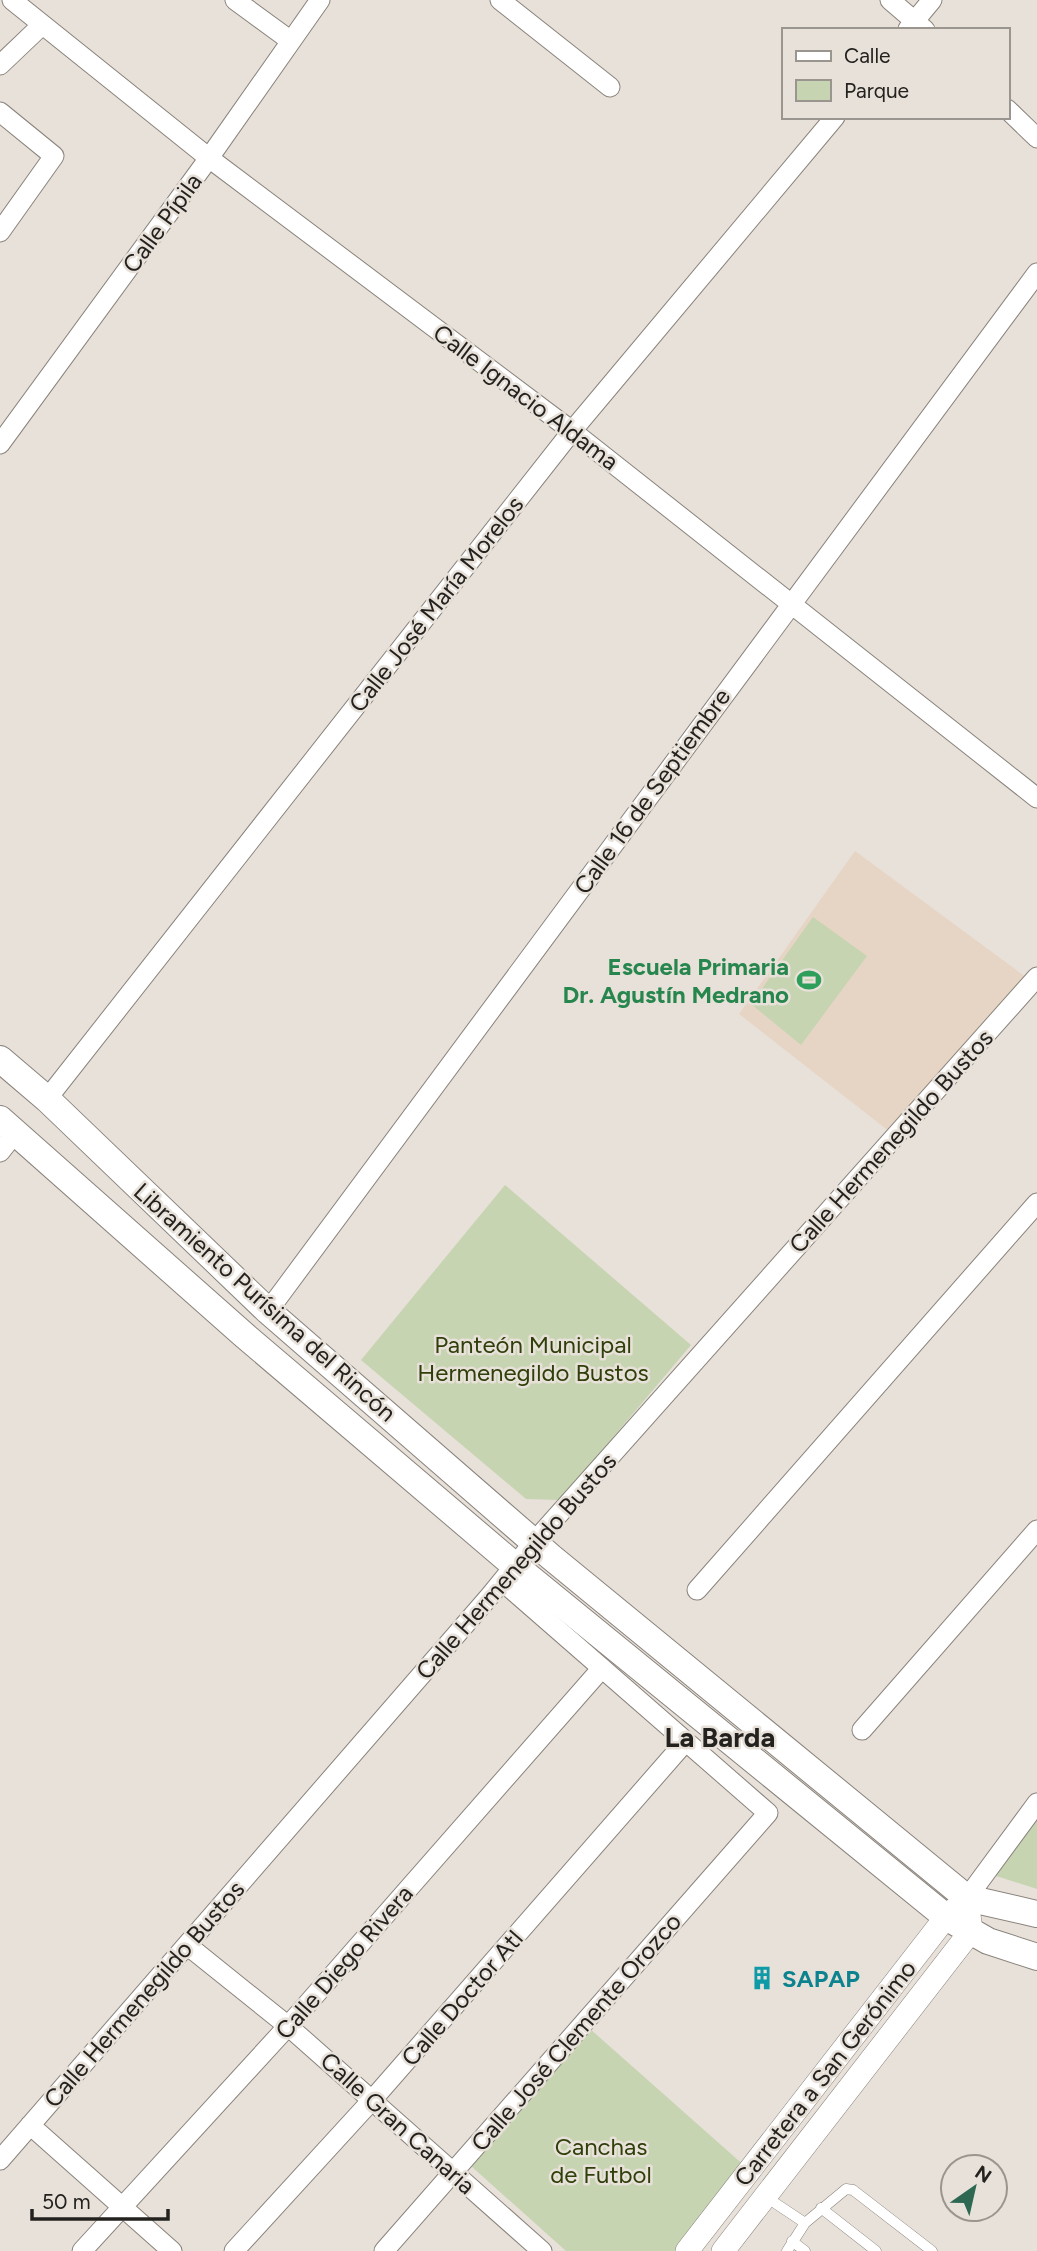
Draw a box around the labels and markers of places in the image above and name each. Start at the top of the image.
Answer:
place label: Escuela Primaria Dr. Agustín Medrano [562,952,789,1009]
sports icon: Escuela Primaria Dr. Agustín Medrano [795,966,823,994]
building icon: SAPAP [748,1964,776,1992]
place label: SAPAP [782,1964,860,1993]

